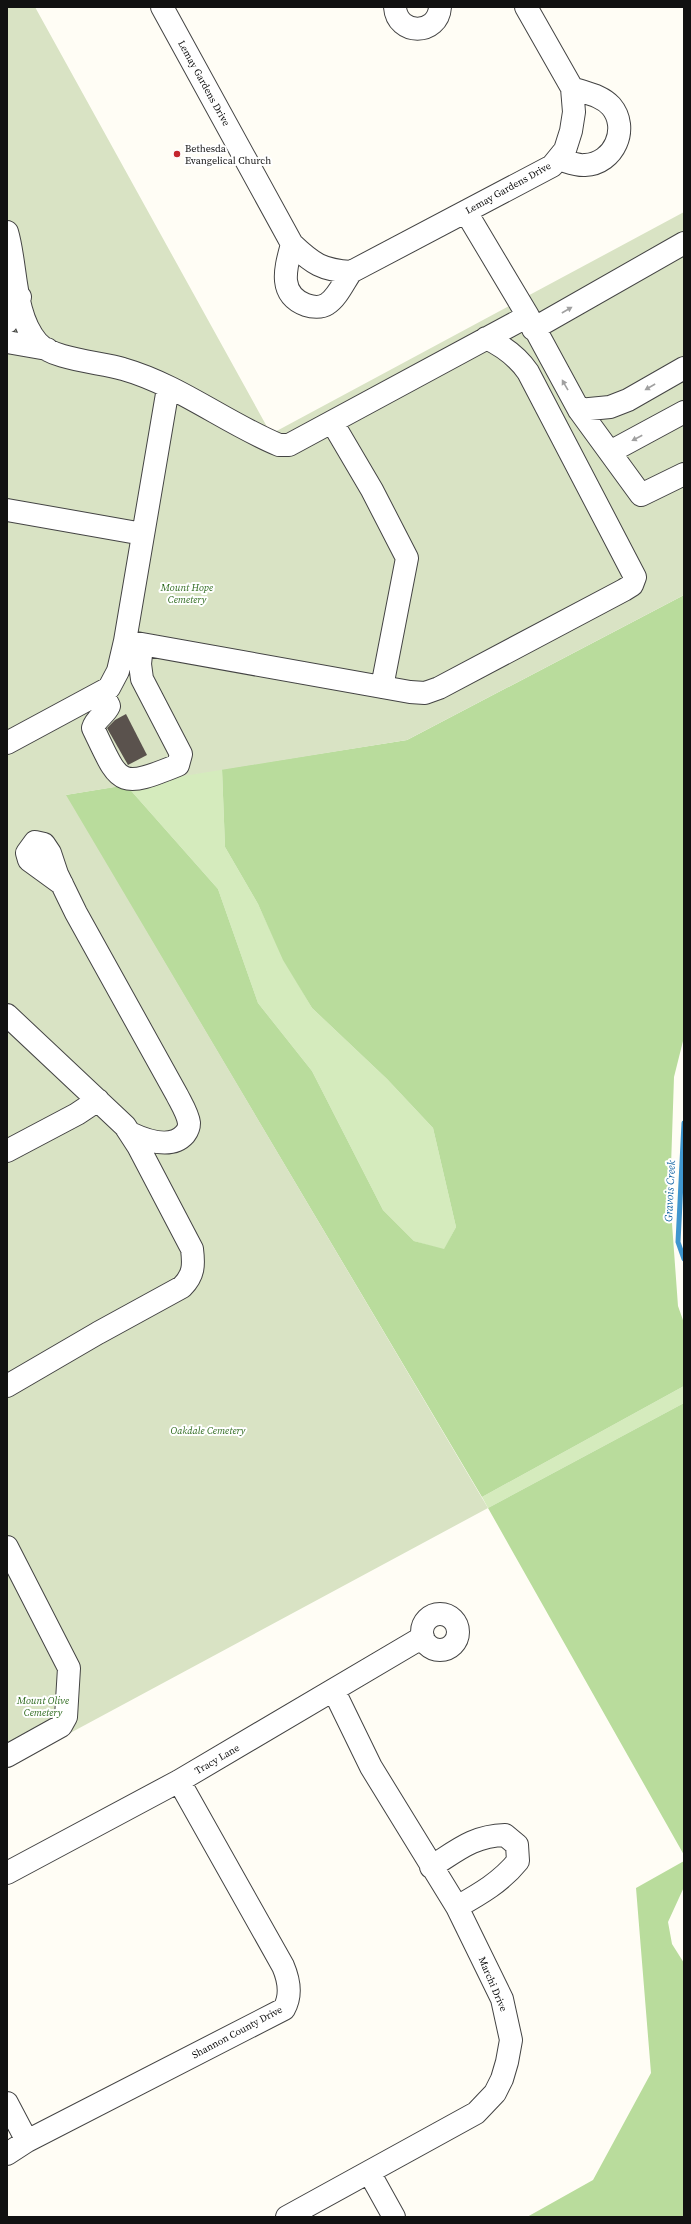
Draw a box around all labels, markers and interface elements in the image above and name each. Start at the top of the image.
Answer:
street label: Lemay Gardens Drive [175,38,233,128]
place label: Bethesda Evangelical Church [185,142,271,167]
marker: Bethesda Evangelical Church [172,149,182,159]
street label: Lemay Gardens Drive [463,159,553,217]
one-way arrow [561,306,573,313]
one-way arrow [562,379,569,391]
one-way arrow [644,384,656,391]
one-way arrow [632,434,643,441]
park label: Mount Hope Cemetery [160,581,213,606]
water label: Gravois Creek [661,1159,679,1222]
park label: Oakdale Cemetery [171,1424,246,1437]
park label: Mount Olive Cemetery [16,1694,69,1719]
street label: Tracy Lane [192,1741,242,1777]
street label: Marchi Drive [476,1955,510,2013]
street label: Shannon County Drive [190,2003,284,2061]

